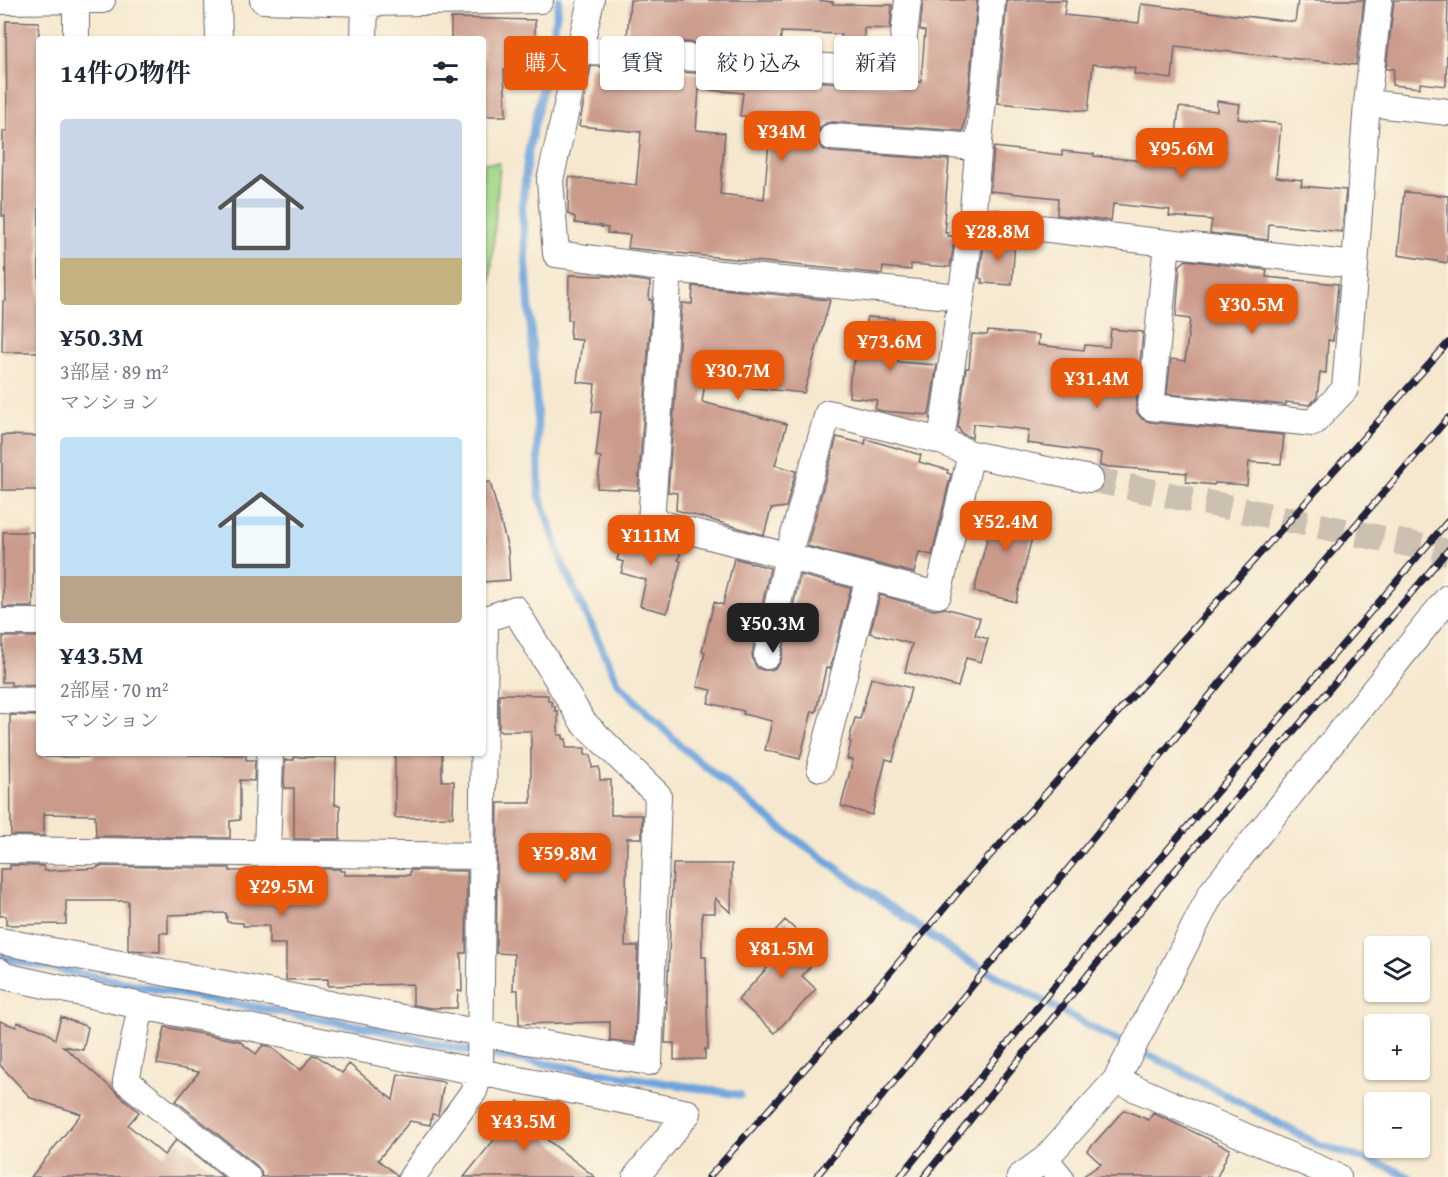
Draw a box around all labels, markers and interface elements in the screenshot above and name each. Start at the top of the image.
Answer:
chip: 購入 [504,36,588,90]
chip: 賃貸 [600,36,684,90]
chip: 絞り込み [696,36,822,90]
chip: 新着 [834,36,918,90]
text: 14件の物件 [60,53,191,92]
icon: filters [429,56,462,89]
pin: ¥34M [746,111,818,162]
text: ¥34M [758,116,806,145]
pin: ¥95.6M [1133,128,1231,179]
text: ¥95.6M [1150,133,1214,162]
icon: home [207,158,315,266]
pin: ¥28.8M [949,211,1047,262]
text: ¥28.8M [966,216,1030,245]
pin: ¥30.5M [1203,284,1301,335]
text: ¥30.5M [1220,289,1284,318]
text: ¥50.3M [60,317,144,356]
pin: ¥73.6M [841,321,939,372]
text: ¥73.6M [858,326,922,355]
pin: ¥30.7M [689,350,787,401]
text: ¥30.7M [706,355,770,384]
text: 3部屋 · 89 m² [60,357,169,386]
pin: ¥31.4M [1048,358,1146,409]
text: ¥31.4M [1065,363,1129,392]
text: マンション [60,387,159,416]
icon: home [207,476,315,584]
pin: ¥52.4M [957,501,1055,552]
text: ¥52.4M [974,506,1038,535]
pin: ¥111M [609,515,693,566]
text: ¥111M [622,520,680,549]
pin: ¥50.3M [724,603,822,654]
text: ¥50.3M [741,608,805,637]
text: ¥43.5M [60,635,144,674]
text: 2部屋 · 70 m² [60,675,169,704]
text: マンション [60,705,159,734]
pin: ¥59.8M [516,833,614,884]
text: ¥59.8M [533,838,597,867]
pin: ¥29.5M [233,866,331,917]
text: ¥29.5M [250,871,314,900]
pin: ¥81.5M [733,928,831,979]
text: ¥81.5M [750,933,814,962]
map controls [1364,936,1430,1158]
button: layers [1364,936,1430,1002]
button: + [1364,1014,1430,1080]
button: − [1364,1092,1430,1158]
pin: ¥43.5M [475,1101,573,1152]
text: ¥43.5M [492,1106,556,1135]

